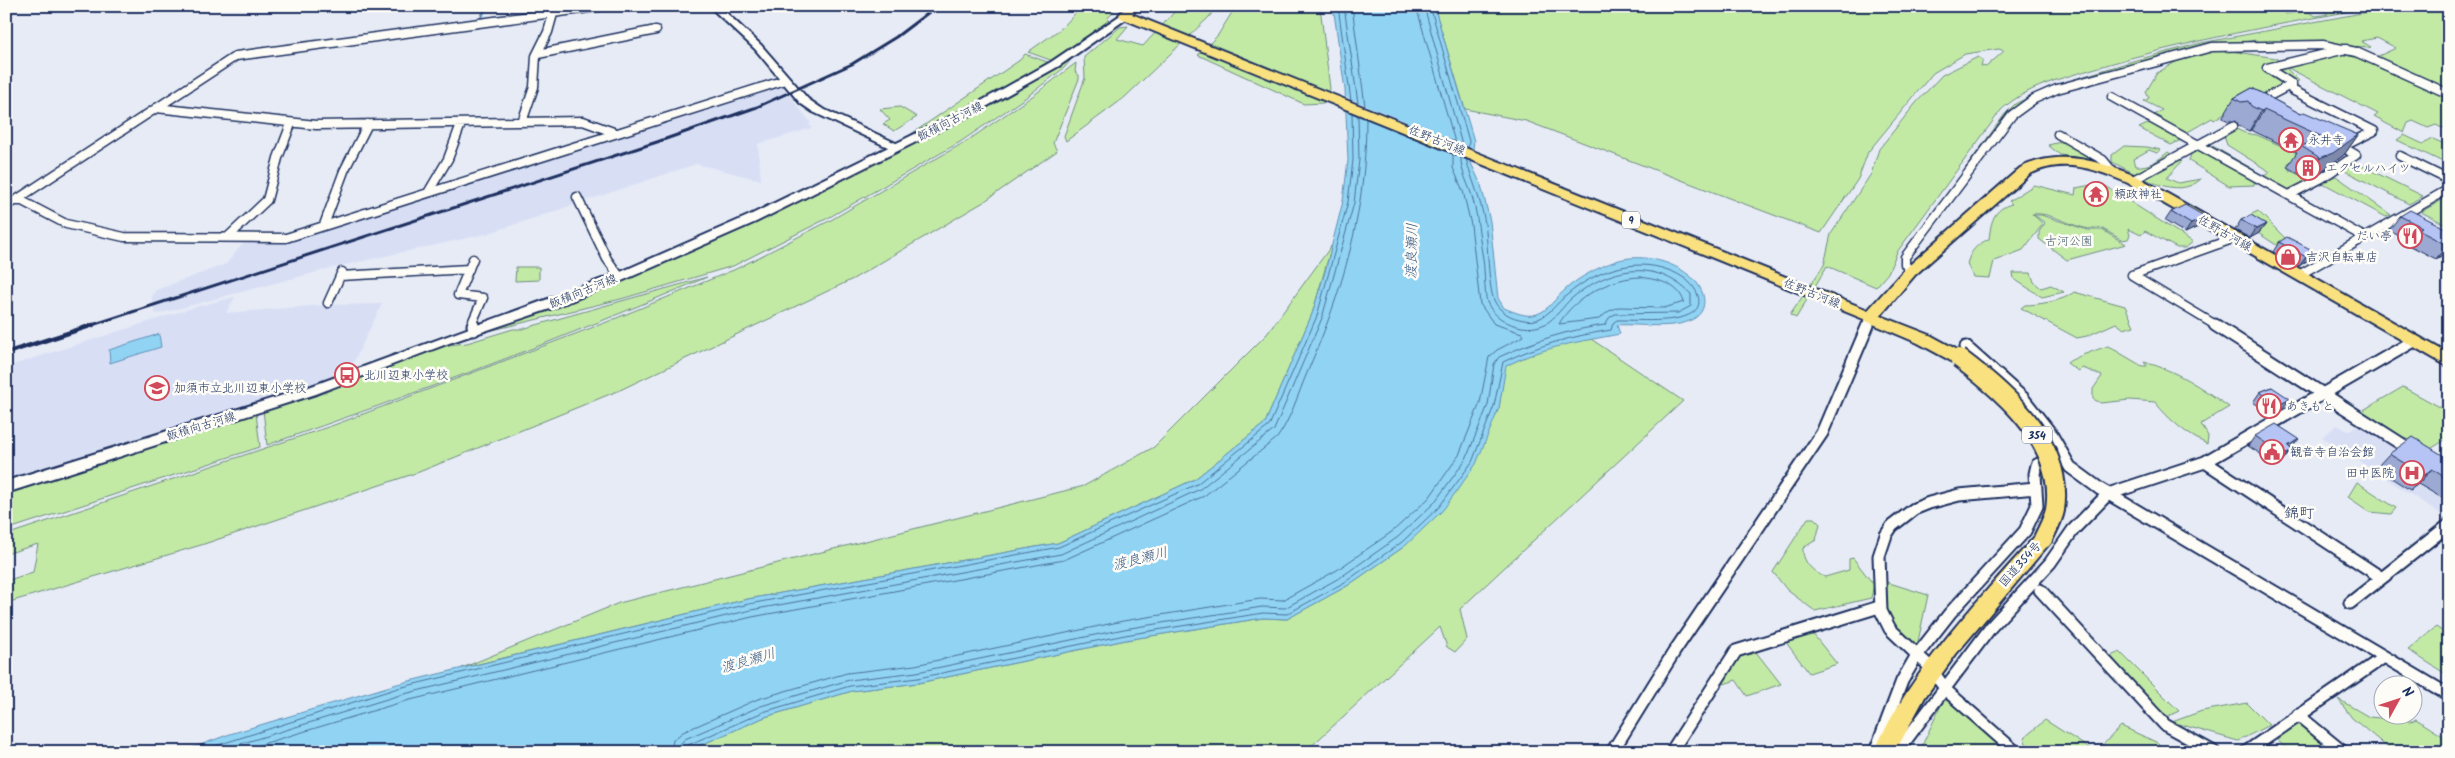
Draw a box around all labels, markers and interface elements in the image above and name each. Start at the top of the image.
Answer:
street label: 飯積向古河線 [914,97,987,146]
street label: 佐野古河線 [1405,120,1468,161]
temple icon: 永井寺 [2278,127,2304,153]
place label: 永井寺 [2308,131,2344,150]
building icon: エクセルハイツ [2295,155,2321,181]
place label: エクセルハイツ [2326,159,2410,178]
temple icon: 頼政神社 [2083,181,2109,207]
place label: 頼政神社 [2114,185,2162,204]
street label: 佐野古河線 [2194,210,2255,257]
road number: 9 [1622,212,1640,228]
water label: 渡良瀬川 [1401,223,1423,279]
restaurant icon: だい亭 [2397,223,2423,249]
place label: だい亭 [2356,227,2392,246]
park label: 古河公園 [2045,232,2093,251]
shop icon: 吉沢自転車店 [2275,244,2301,270]
place label: 吉沢自転車店 [2306,248,2378,267]
street label: 飯積向古河線 [546,269,620,314]
street label: 佐野古河線 [1780,273,1843,314]
bus stop icon: 北川辺東小学校 [334,362,360,388]
place label: 北川辺東小学校 [364,366,448,385]
school or university icon: 加須市立北川辺東小学校 [144,375,170,401]
place label: 加須市立北川辺東小学校 [174,379,306,398]
restaurant icon: あきもと [2256,393,2282,419]
place label: あきもと [2286,397,2334,416]
street label: 飯積向古河線 [164,407,238,446]
road number: 354 [2022,426,2052,444]
public building icon: 観音寺自治会館 [2259,439,2285,465]
place label: 観音寺自治会館 [2290,443,2374,462]
hospital icon: 田中医院 [2399,460,2425,486]
place label: 田中医院 [2346,464,2394,483]
district label: 錦町 [2284,502,2315,526]
street label: 国道354号 [1995,537,2046,591]
water label: 渡良瀬川 [1110,542,1170,576]
water label: 渡良瀬川 [718,643,778,679]
north arrow [2372,676,2422,726]
text: N [2396,682,2419,703]

